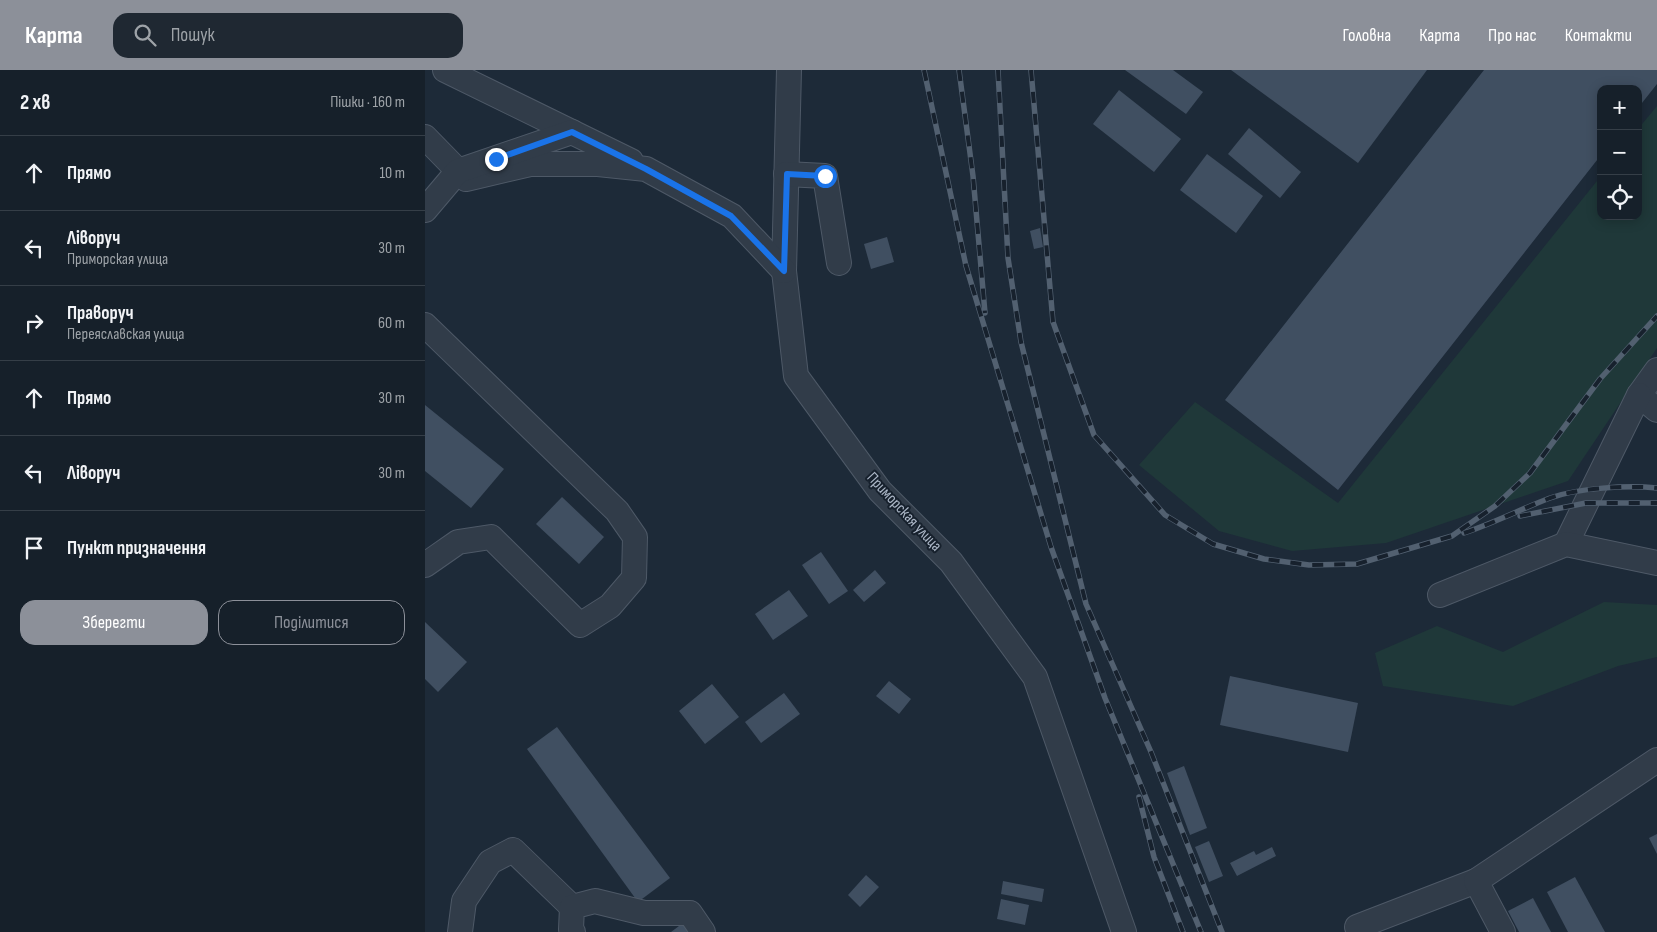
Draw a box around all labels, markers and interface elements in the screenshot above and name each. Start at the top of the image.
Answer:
search box [113,13,463,58]
text: Карта [25,21,83,50]
icon: search [131,21,159,49]
text: Пошук [171,24,215,47]
text: Головна [1343,25,1391,46]
text: Карта [1419,25,1460,46]
text: Про нас [1488,25,1537,46]
text: Контакти [1565,25,1632,46]
map controls [1597,85,1642,220]
button: + [1597,85,1642,130]
text: 2 хв [20,90,50,115]
text: Пішки · 160 m [330,93,405,112]
button: − [1597,130,1642,175]
route end [485,148,508,171]
icon: ahead [20,159,48,187]
text: Прямо [67,162,111,185]
text: 10 m [379,164,405,183]
route start [814,165,837,188]
button: locate [1597,175,1642,220]
text: Ліворуч [67,227,120,250]
icon: left [20,234,48,262]
text: 30 m [378,239,405,258]
text: Приморская улица [67,250,168,269]
text: Праворуч [67,302,134,325]
icon: right [20,309,48,337]
text: 60 m [378,314,405,333]
text: Переяславская улица [67,325,185,344]
icon: ahead [20,384,48,412]
text: Прямо [67,387,111,410]
text: 30 m [378,389,405,408]
icon: left [20,459,48,487]
text: Ліворуч [67,462,120,485]
text: 30 m [378,464,405,483]
street label: Приморская улица [863,469,945,555]
icon: arrive [20,534,48,562]
text: Пункт призначення [67,537,206,560]
button: Зберегти [20,600,208,645]
button: Поділитися [218,600,405,645]

